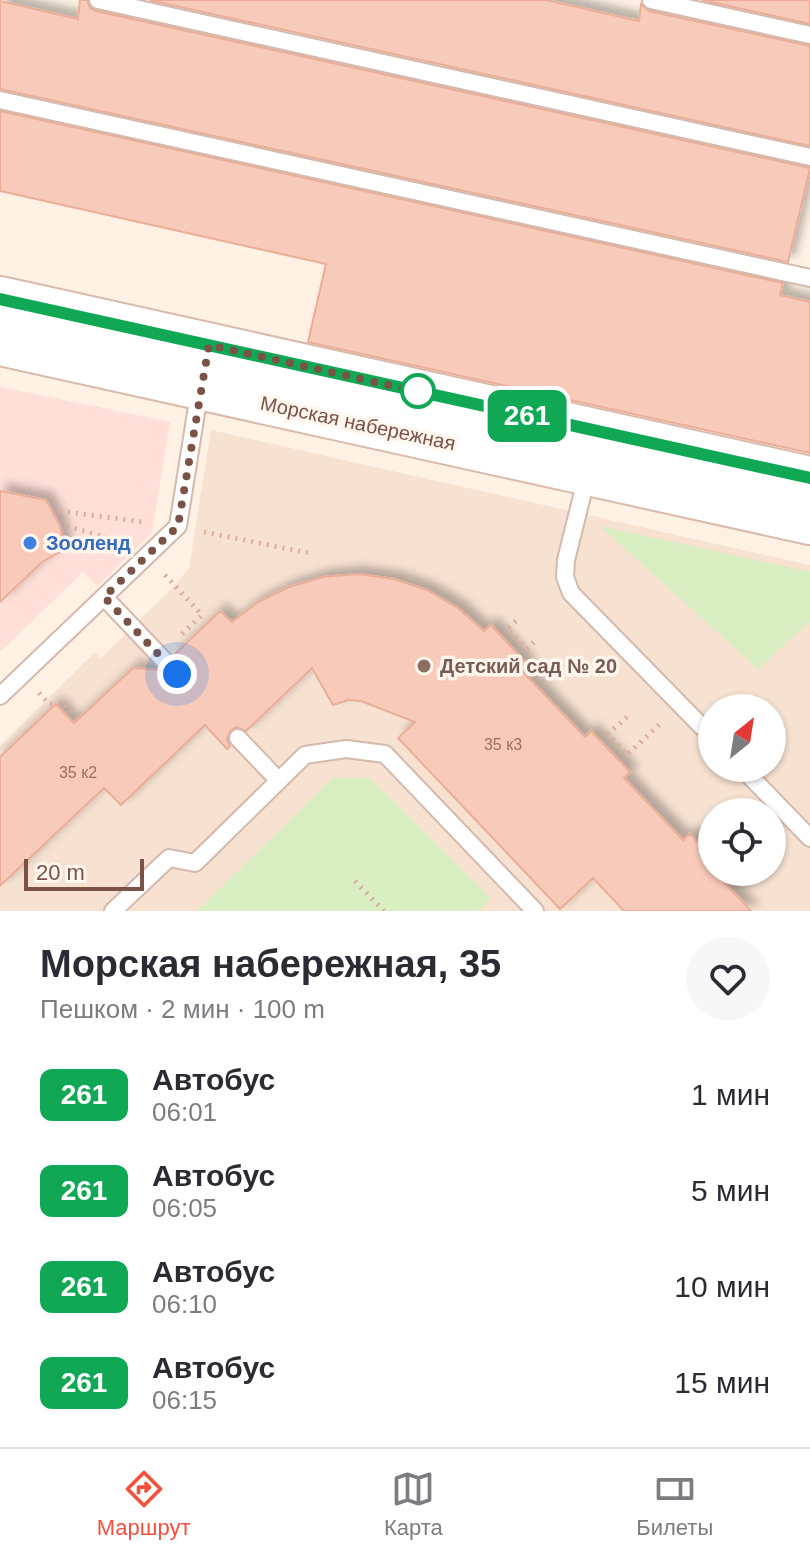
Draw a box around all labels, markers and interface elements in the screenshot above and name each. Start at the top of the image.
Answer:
unlabelled marker [401,374,435,408]
line badge: 261 [481,390,573,442]
street label: Морская набережная [259,392,457,454]
text: 261 [504,400,550,431]
place label: Зооленд [46,532,131,554]
marker: Зооленд [21,534,39,552]
your location [157,654,197,694]
place label: Детский сад № 20 [440,655,617,677]
marker: Детский сад № 20 [415,657,433,675]
north arrow [698,694,786,782]
map controls [698,694,786,886]
house number: 35 к3 [484,736,522,753]
house number: 35 к2 [59,764,97,781]
button: locate [698,798,786,886]
scale bar [24,855,144,891]
text: 20 m [36,860,85,885]
button: heart [686,937,770,1021]
text: Морская набережная, 35 [40,943,501,985]
text: Пешком · 2 мин · 100 m [40,994,325,1024]
text: Автобус [152,1063,275,1096]
text: 1 мин [691,1078,770,1111]
text: 261 [61,1079,107,1110]
text: 06:01 [152,1097,217,1127]
text: Автобус [152,1159,275,1192]
text: 5 мин [691,1174,770,1207]
text: 261 [61,1175,107,1206]
text: 06:05 [152,1193,217,1223]
text: Автобус [152,1255,275,1288]
text: 10 мин [674,1270,770,1303]
text: 261 [61,1271,107,1302]
text: 06:10 [152,1289,217,1319]
text: Автобус [152,1351,275,1384]
text: 15 мин [674,1366,770,1399]
text: 261 [61,1367,107,1398]
text: 06:15 [152,1385,217,1415]
tab: Маршрут [97,1467,190,1541]
tab: Карта [384,1467,443,1541]
tab: Билеты [636,1467,713,1541]

